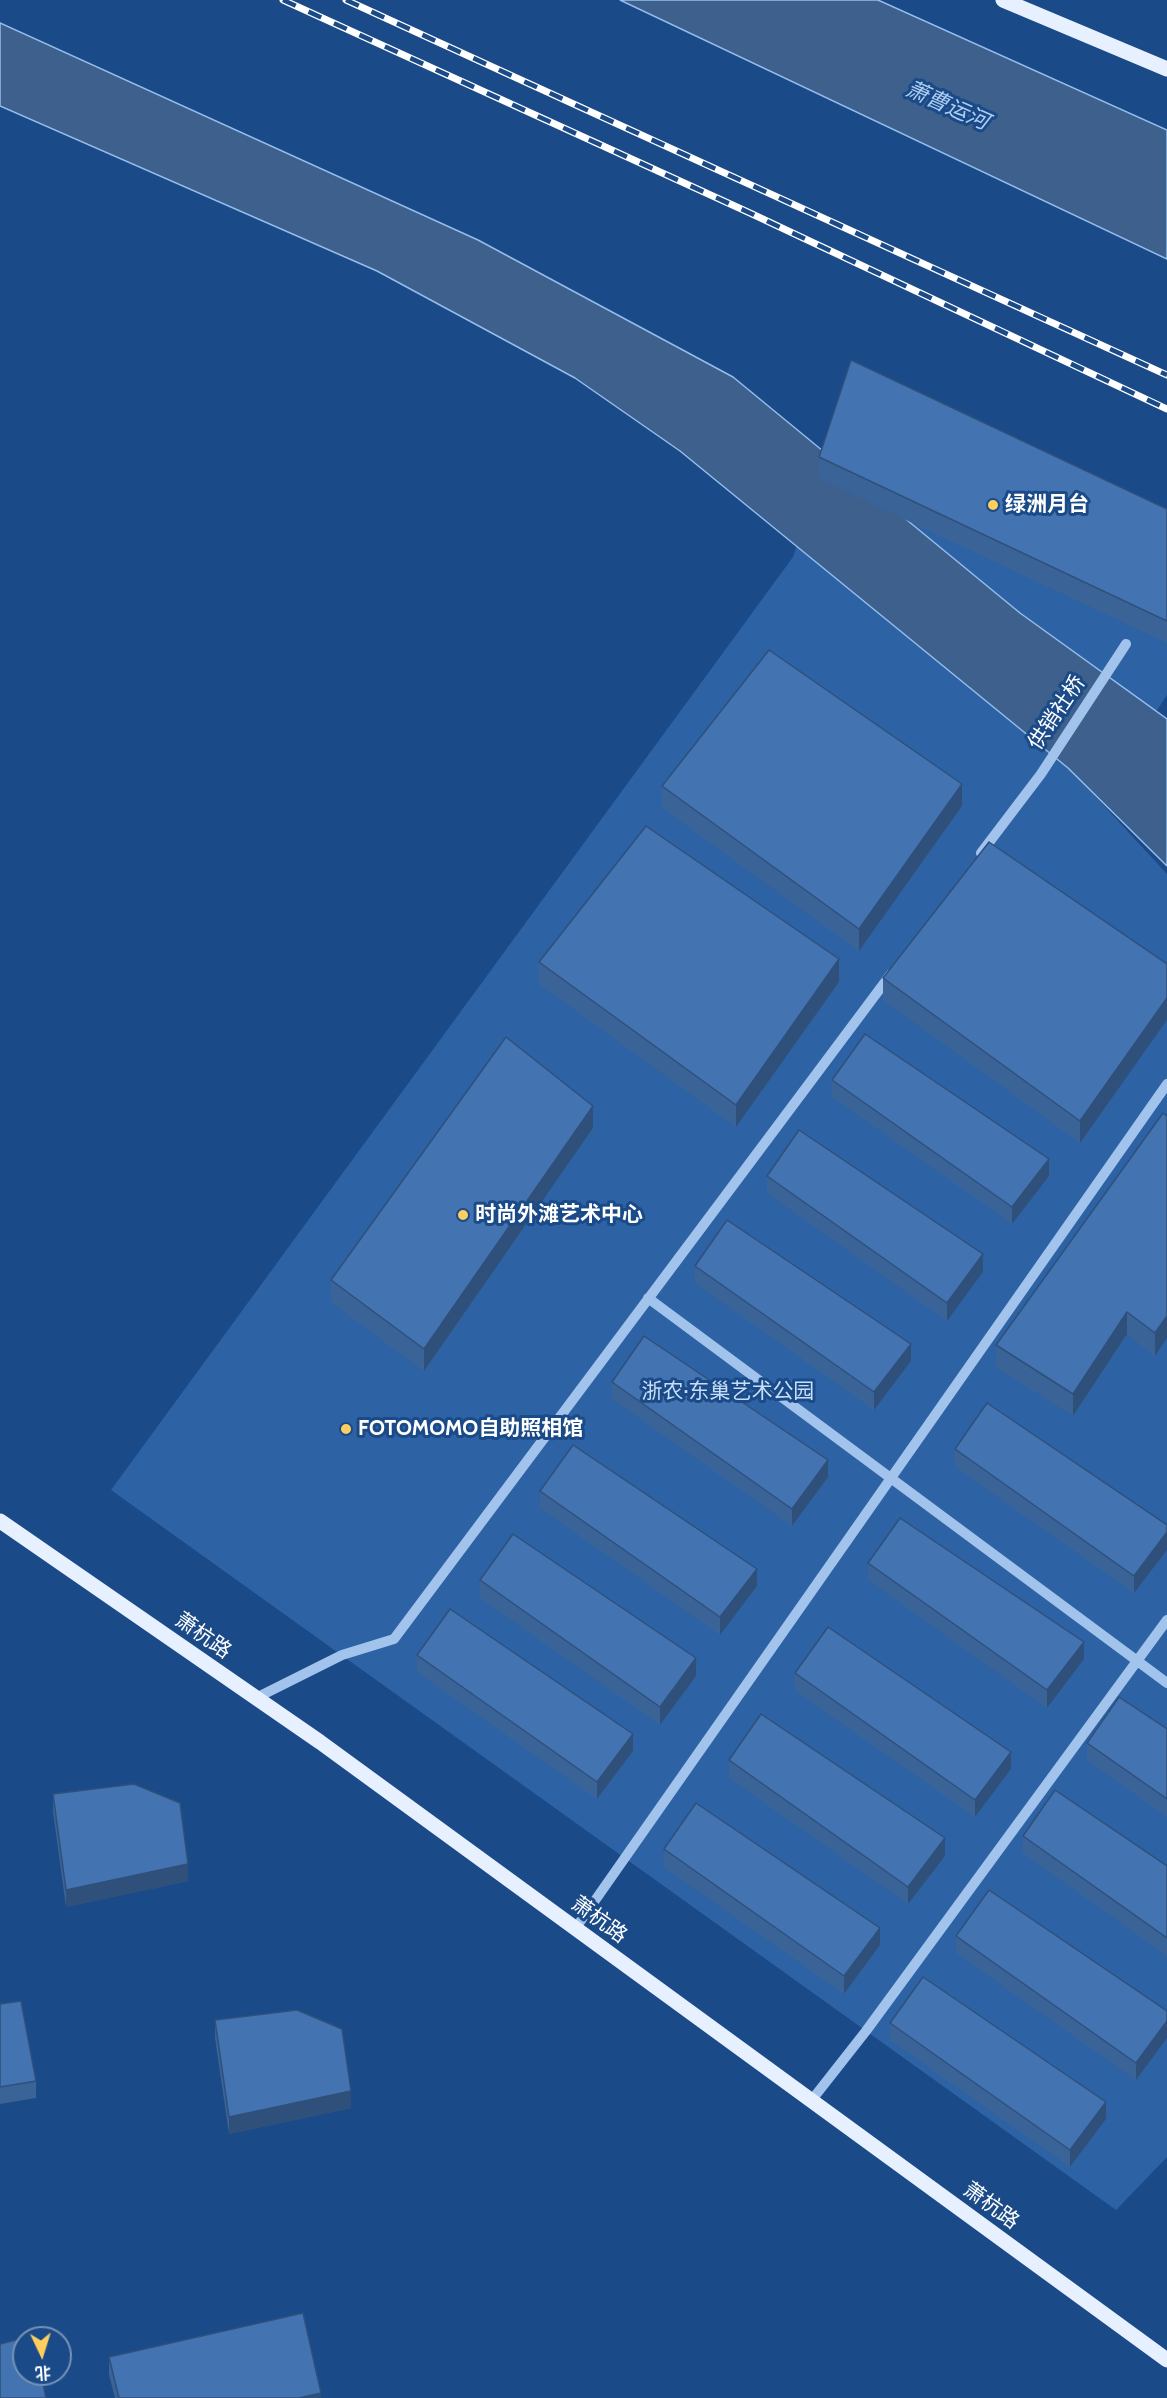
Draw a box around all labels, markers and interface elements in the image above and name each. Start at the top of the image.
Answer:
water label: 萧曹运河 [901,76,993,136]
place label: 绿洲月台 [1005,492,1089,518]
marker: 绿洲月台 [986,498,1000,512]
street label: 供销社桥 [1023,671,1091,755]
place label: 时尚外滩艺术中心 [475,1202,643,1228]
marker: 时尚外滩艺术中心 [456,1208,470,1222]
park label: 浙农·东巢艺术公园 [642,1379,814,1405]
place label: FOTOMOMO自助照相馆 [358,1416,583,1442]
marker: FOTOMOMO自助照相馆 [339,1422,353,1436]
street label: 萧杭路 [170,1608,236,1664]
street label: 萧杭路 [566,1891,632,1949]
street label: 萧杭路 [958,2177,1024,2235]
north arrow [12,2326,72,2386]
text: 北 [35,2362,52,2382]

